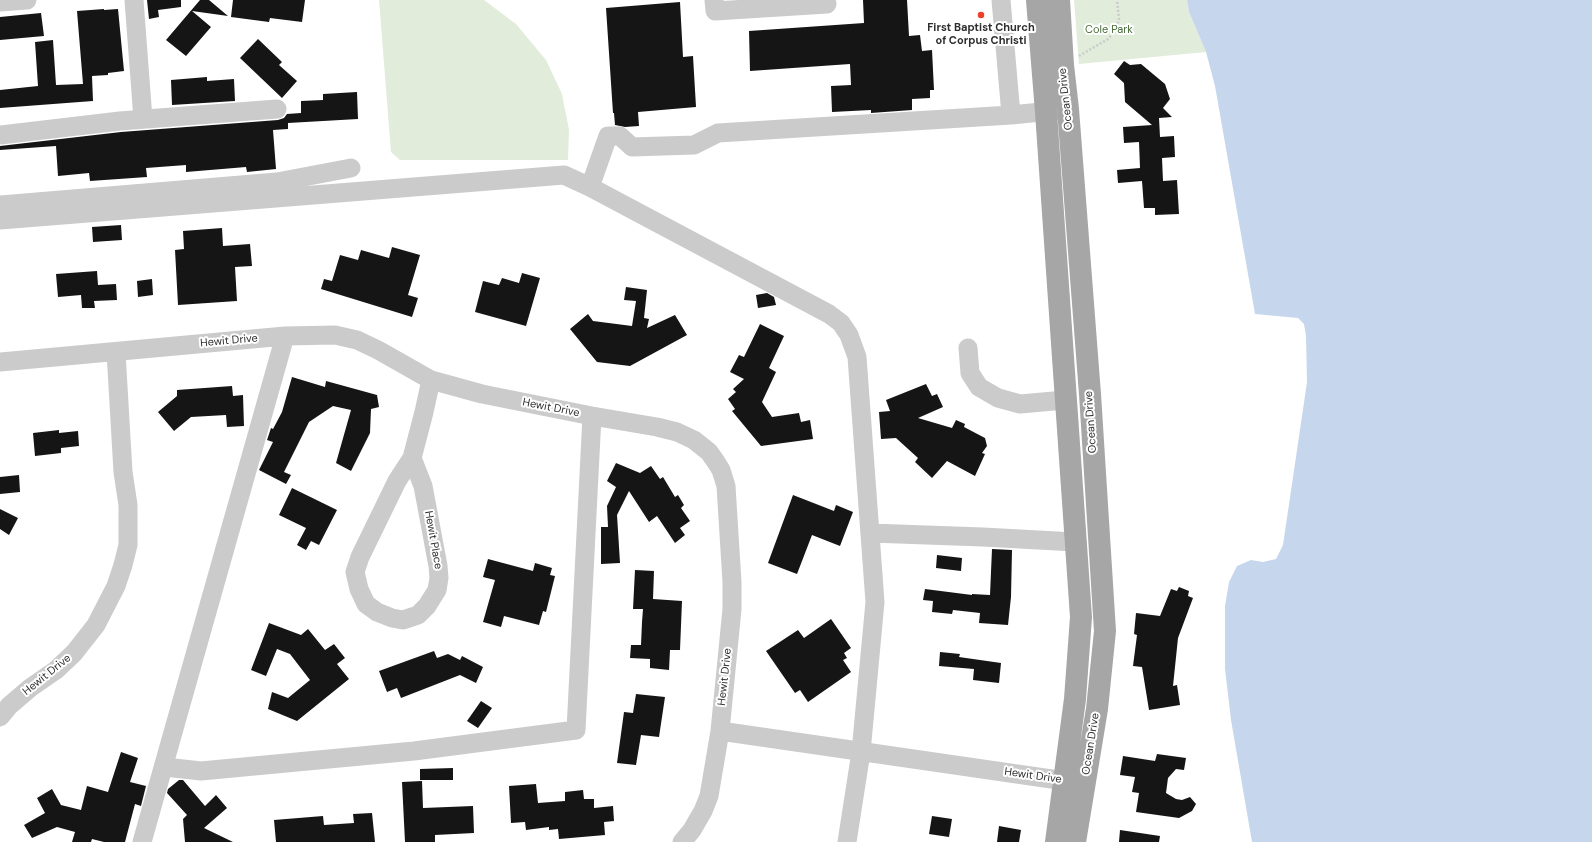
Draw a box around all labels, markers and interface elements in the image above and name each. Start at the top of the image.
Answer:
marker: First Baptist Church of Corpus Christi [976,10,986,20]
place label: First Baptist Church of Corpus Christi [927,21,1035,47]
park label: Cole Park [1085,23,1133,37]
street label: Ocean Drive [1056,67,1076,131]
street label: Hewit Drive [200,332,258,350]
street label: Ocean Drive [1082,390,1100,454]
street label: Hewit Drive [521,396,581,420]
street label: Hewit Place [421,510,445,570]
street label: Hewit Drive [715,648,735,706]
street label: Hewit Drive [20,652,74,698]
street label: Ocean Drive [1080,712,1102,776]
street label: Hewit Drive [1003,765,1063,787]

